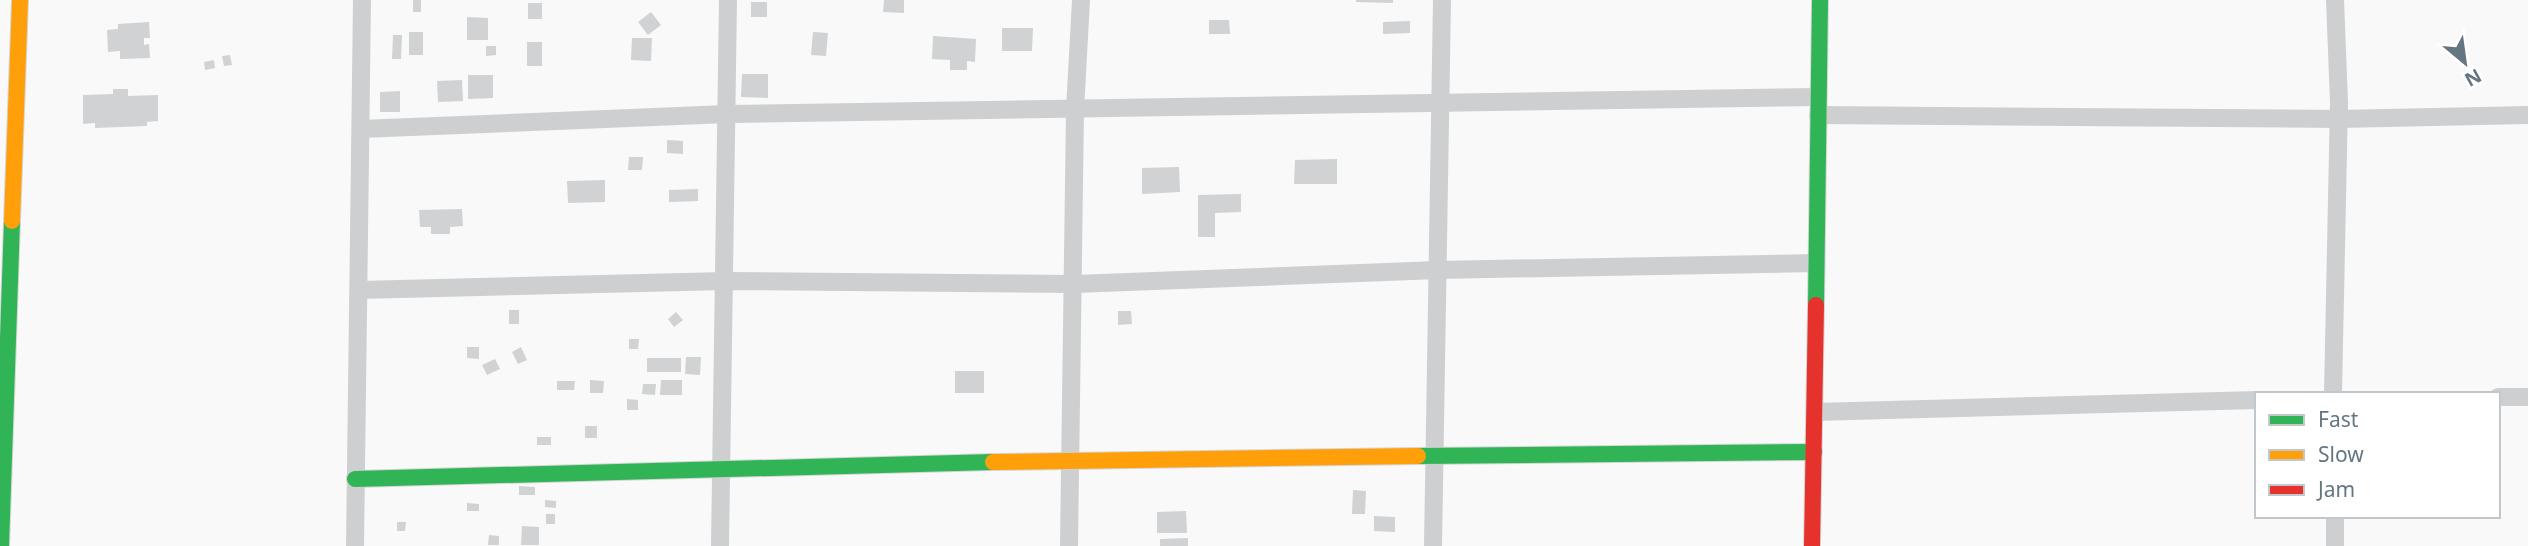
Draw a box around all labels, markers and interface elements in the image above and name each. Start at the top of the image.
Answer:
north arrow [2430,28,2500,98]
text: N [2460,63,2486,93]
legend [2255,392,2500,518]
text: Fast [2318,405,2359,433]
text: Slow [2318,440,2364,468]
text: Jam [2316,475,2355,503]

